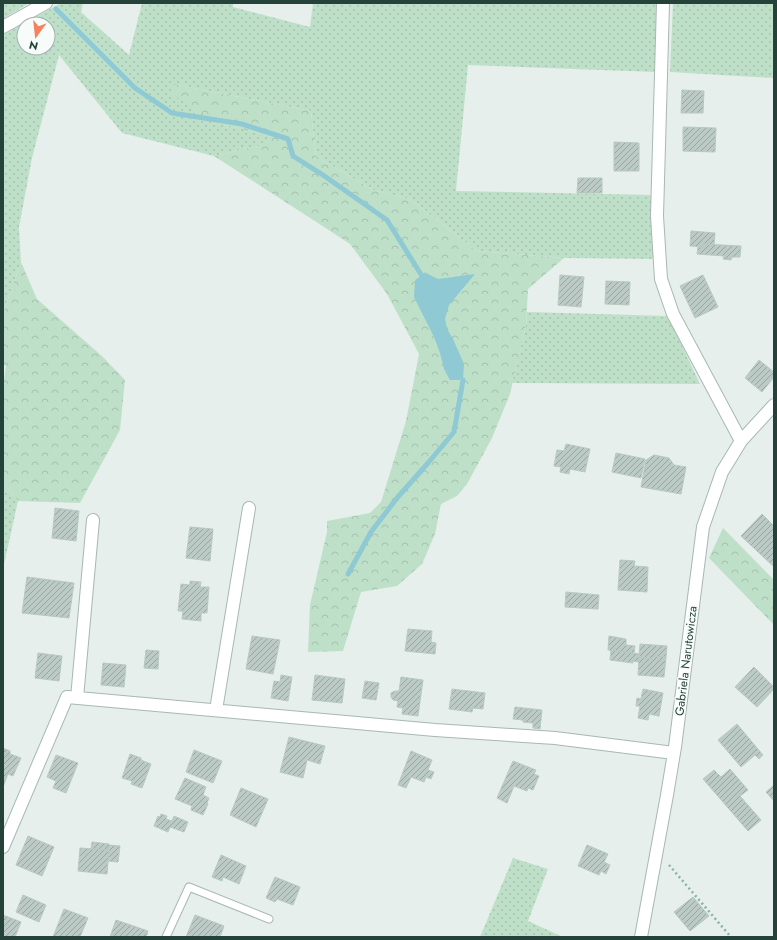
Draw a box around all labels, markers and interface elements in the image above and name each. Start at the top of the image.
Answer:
north arrow [16,16,56,56]
text: N [27,37,40,55]
street label: Gabriela Narutowicza [670,605,702,717]

